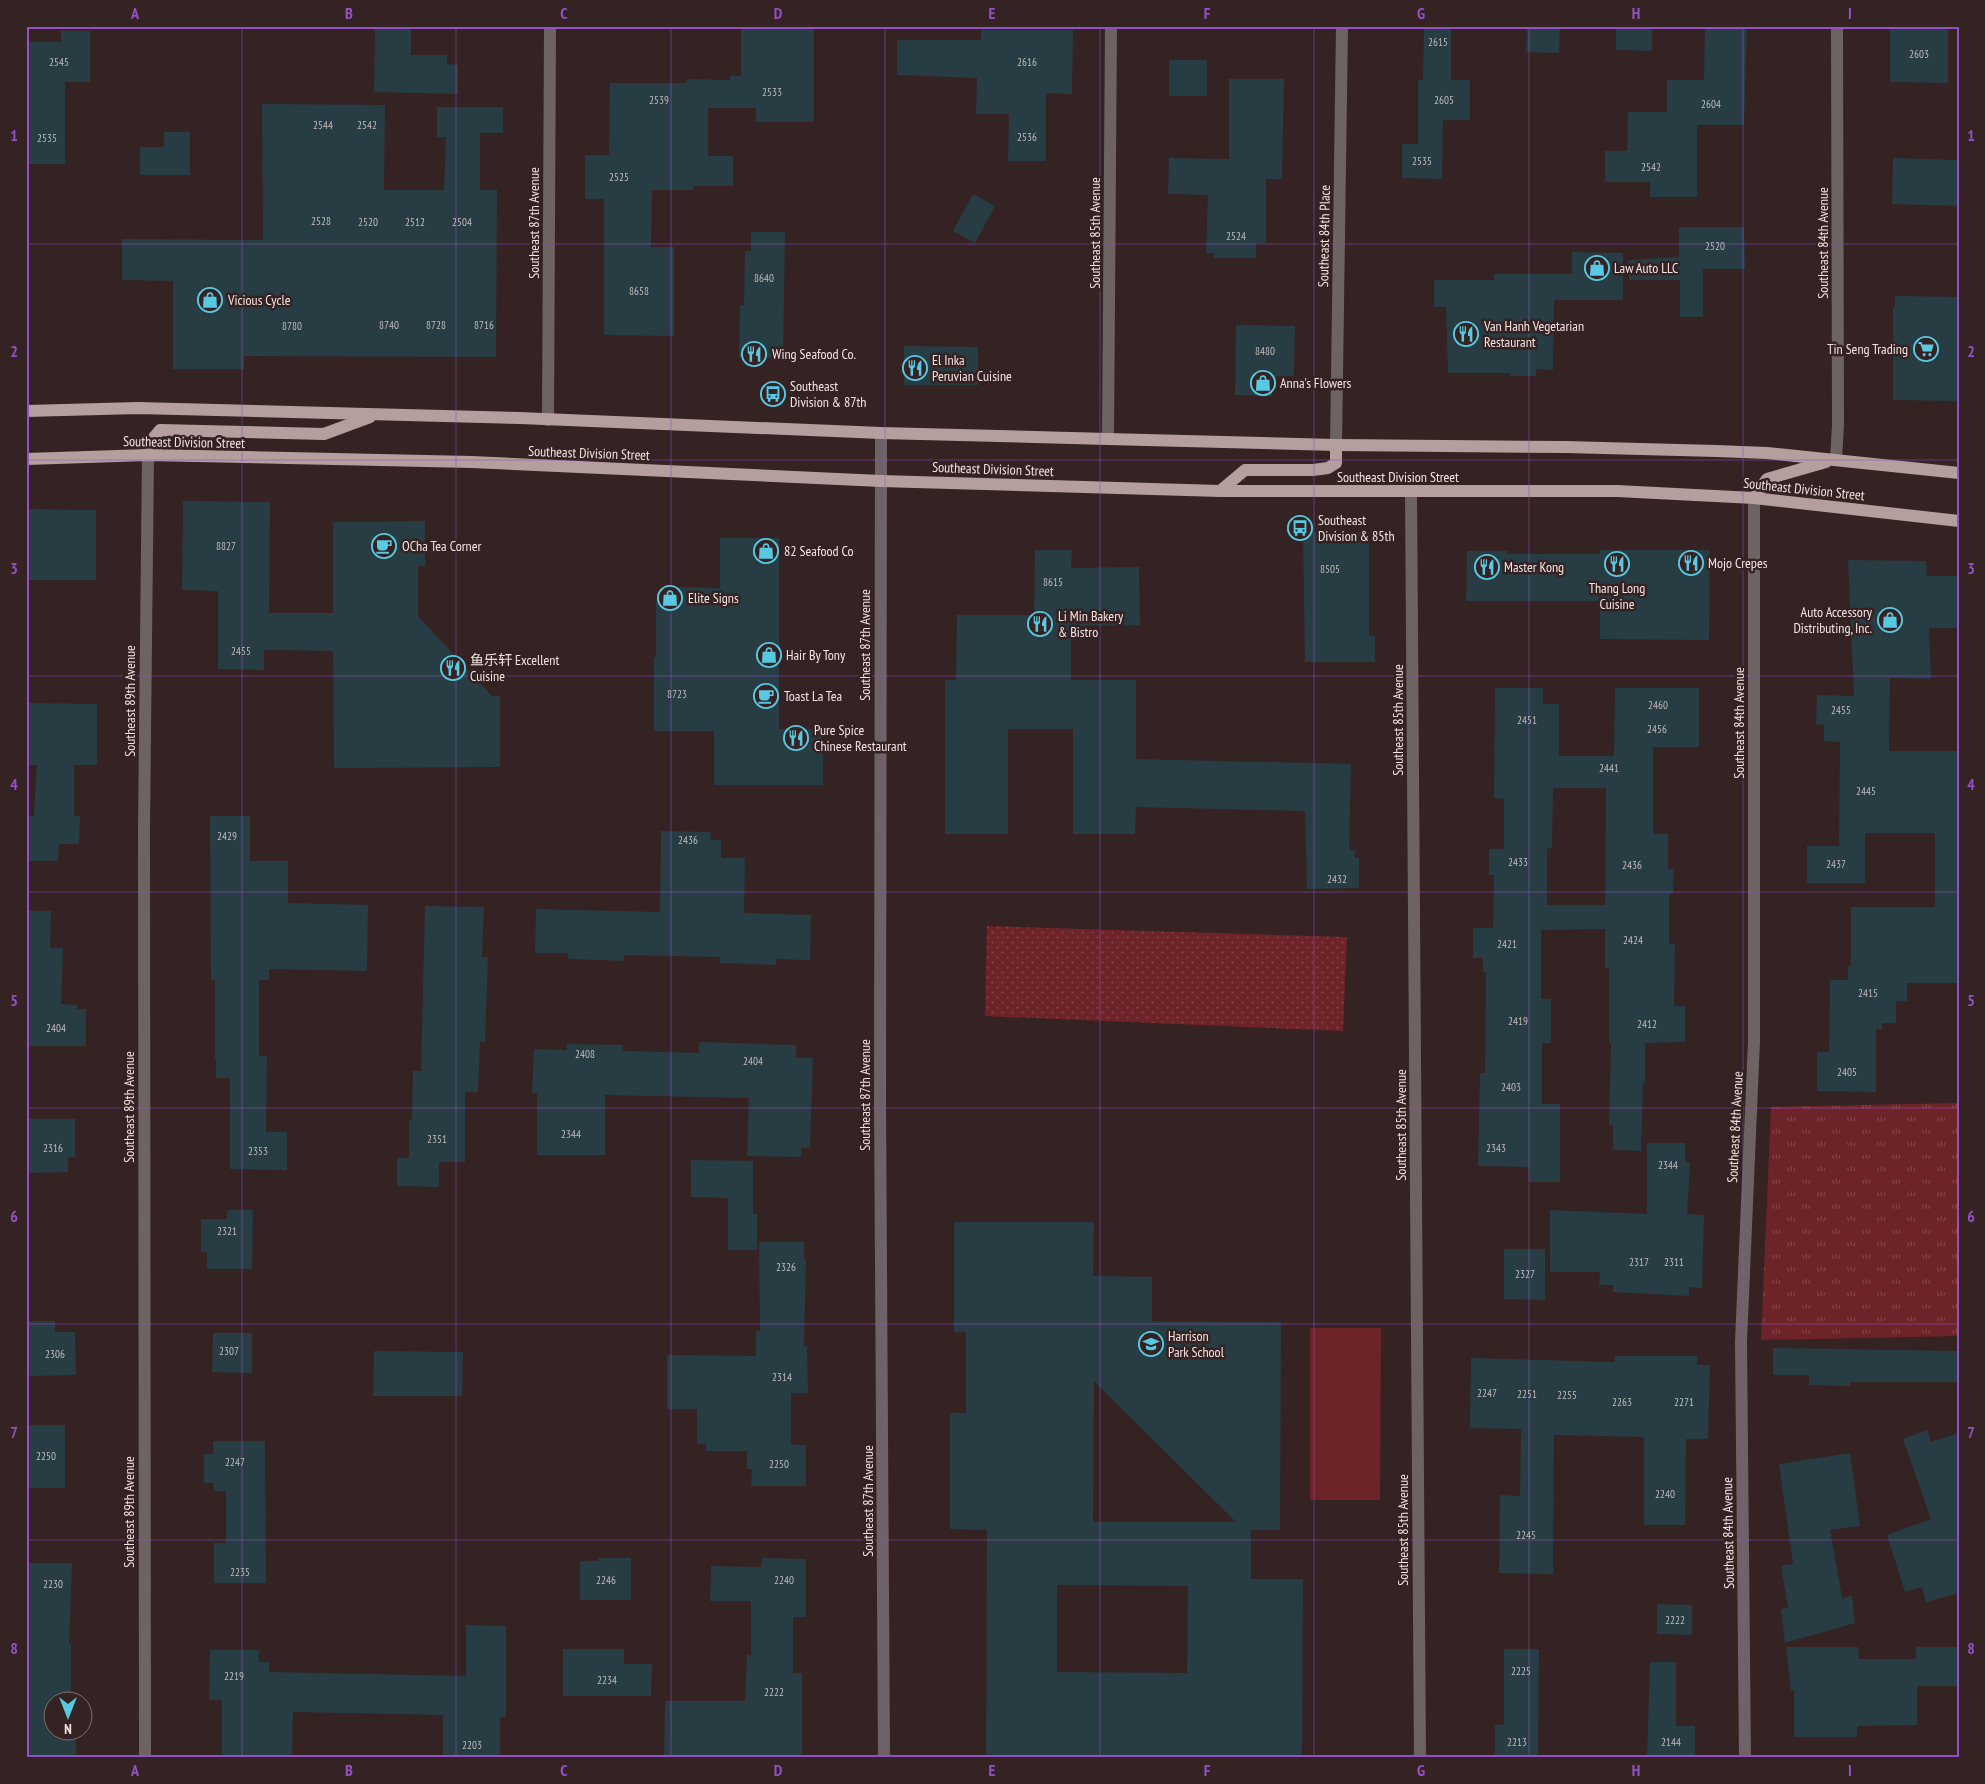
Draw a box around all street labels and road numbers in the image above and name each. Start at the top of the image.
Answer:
street label: Southeast 87th Avenue [525,167,543,279]
street label: Southeast 85th Avenue [1086,177,1104,289]
street label: Southeast 84th Place [1314,184,1334,287]
street label: Southeast 84th Avenue [1814,187,1832,299]
street label: Southeast Division Street [123,432,245,452]
street label: Southeast Division Street [528,442,650,464]
street label: Southeast Division Street [932,458,1054,480]
street label: Southeast Division Street [1337,468,1459,486]
street label: Southeast Division Street [1742,474,1866,504]
street label: Southeast 87th Avenue [856,589,874,701]
street label: Southeast 89th Avenue [121,645,139,757]
street label: Southeast 85th Avenue [1389,664,1407,776]
street label: Southeast 84th Avenue [1730,667,1748,779]
street label: Southeast 87th Avenue [856,1039,874,1151]
street label: Southeast 89th Avenue [120,1051,138,1163]
street label: Southeast 85th Avenue [1392,1069,1410,1181]
street label: Southeast 84th Avenue [1723,1071,1747,1183]
street label: Southeast 87th Avenue [859,1445,877,1557]
street label: Southeast 89th Avenue [120,1456,138,1568]
street label: Southeast 85th Avenue [1394,1474,1412,1586]
street label: Southeast 84th Avenue [1718,1477,1738,1589]

